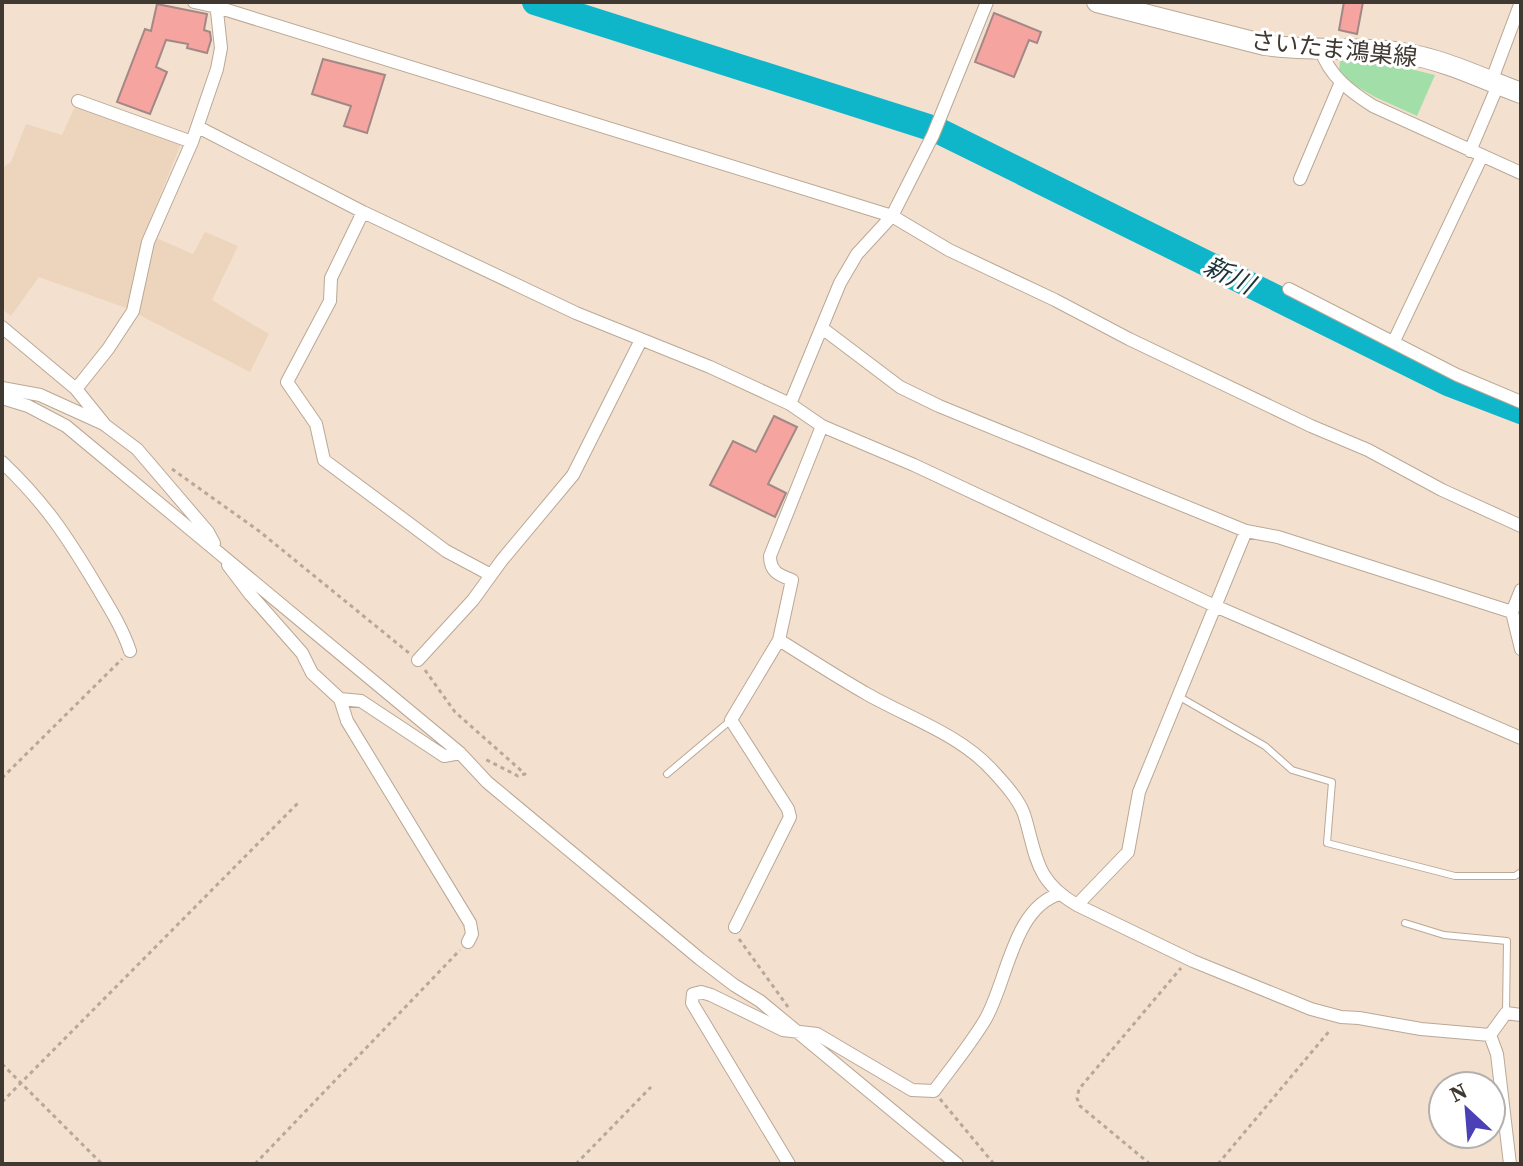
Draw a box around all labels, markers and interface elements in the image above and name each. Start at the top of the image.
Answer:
street label: さいたま鴻巣線 [1249,23,1419,74]
water label: 新川 [1198,247,1263,304]
north arrow [1427,1070,1507,1150]
text: N [1444,1075,1472,1109]

